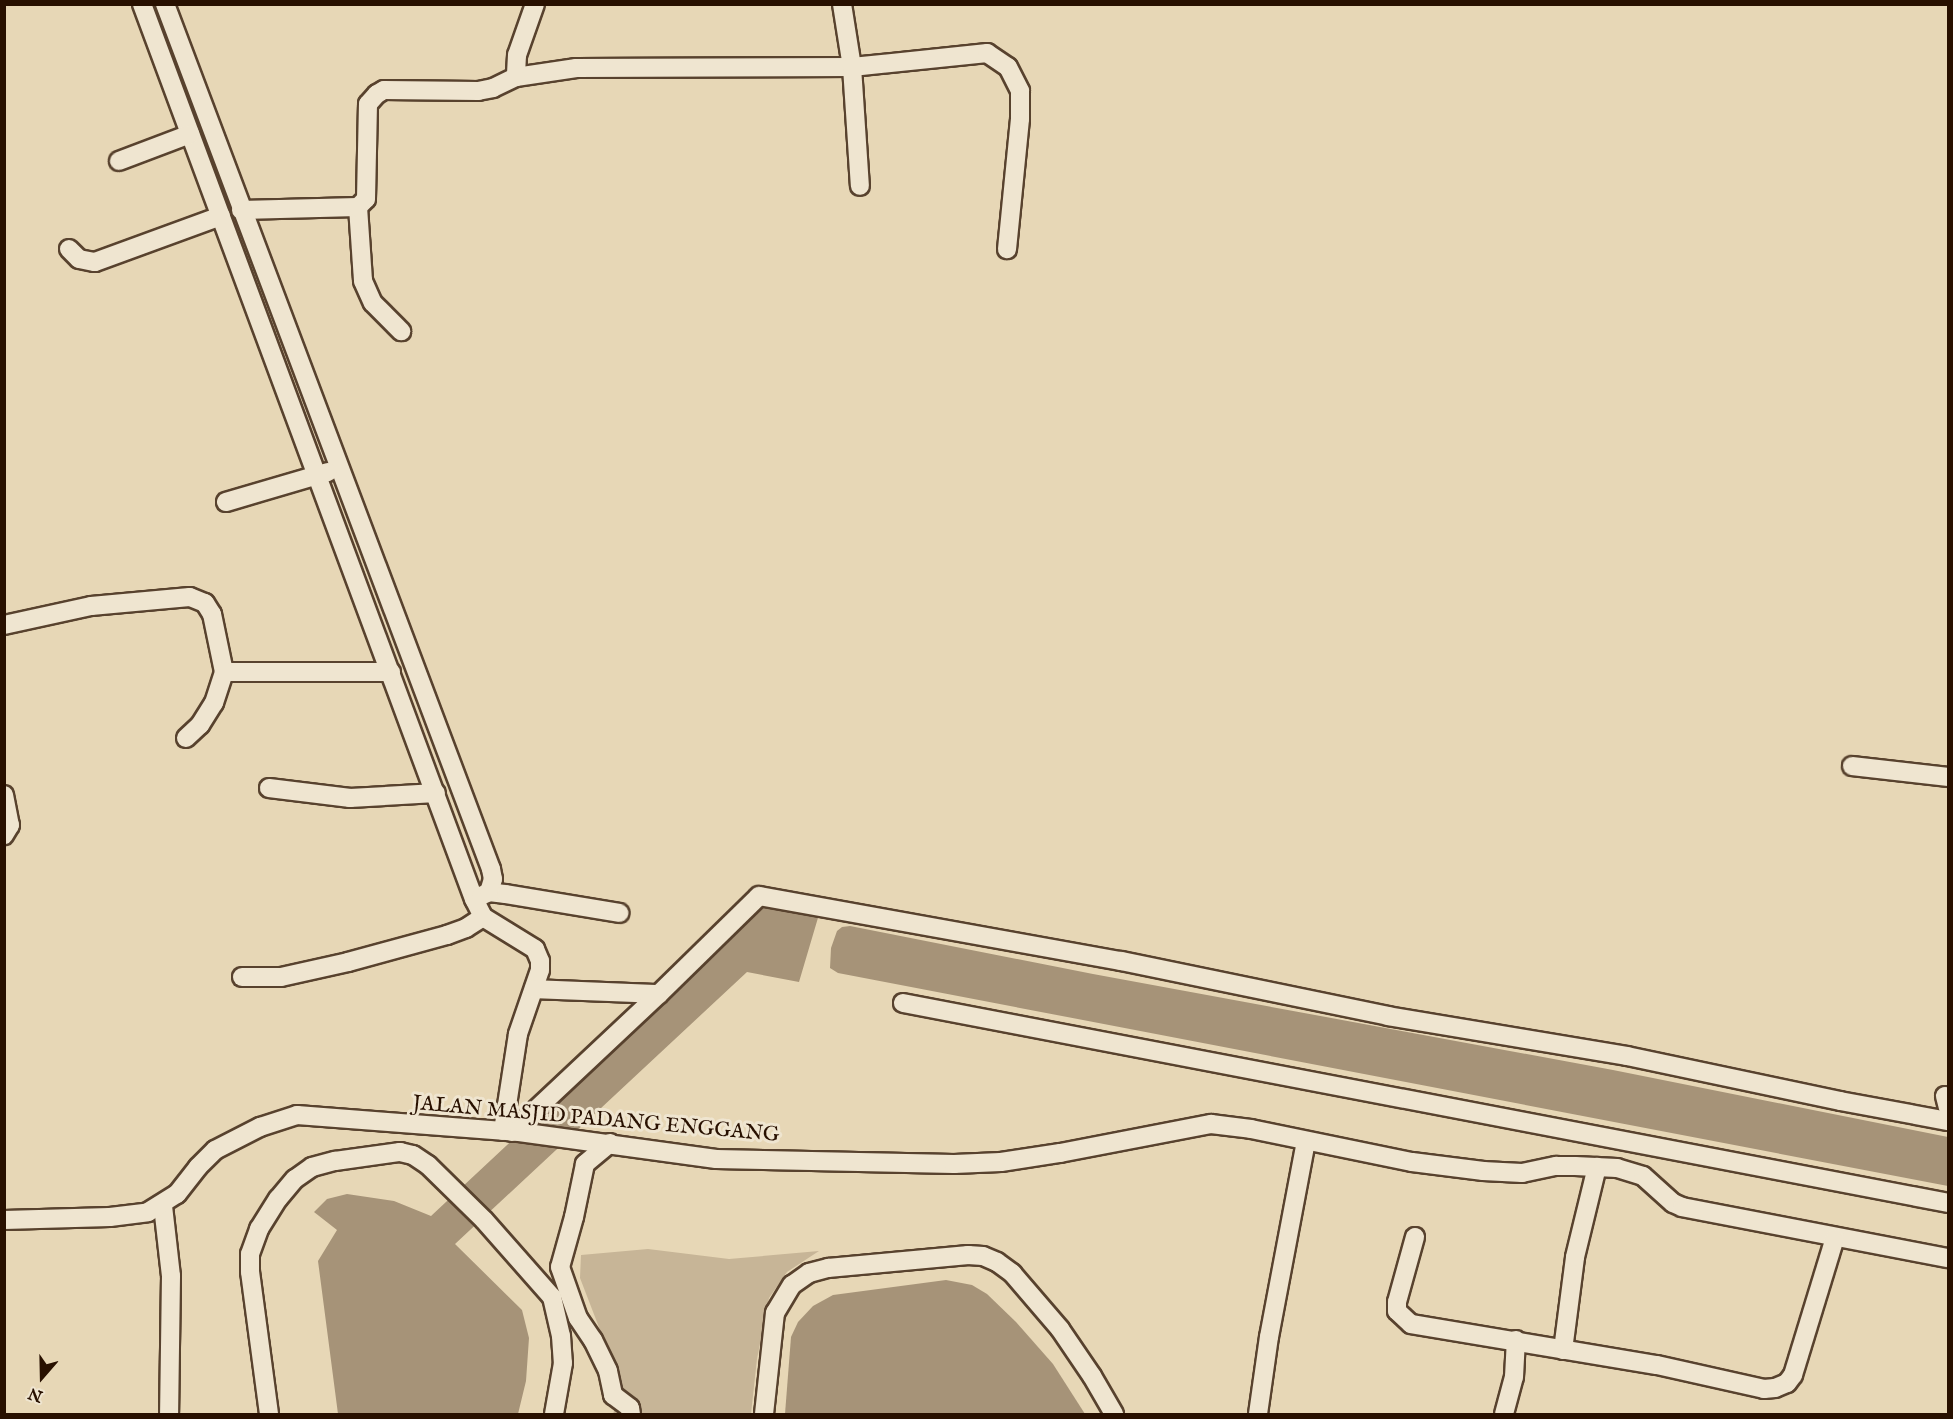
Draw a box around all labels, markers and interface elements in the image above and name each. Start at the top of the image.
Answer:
street label: JALAN MASJID PADANG ENGGANG [412,1091,780,1149]
north arrow [12,1347,72,1407]
text: N [26,1382,46,1406]

